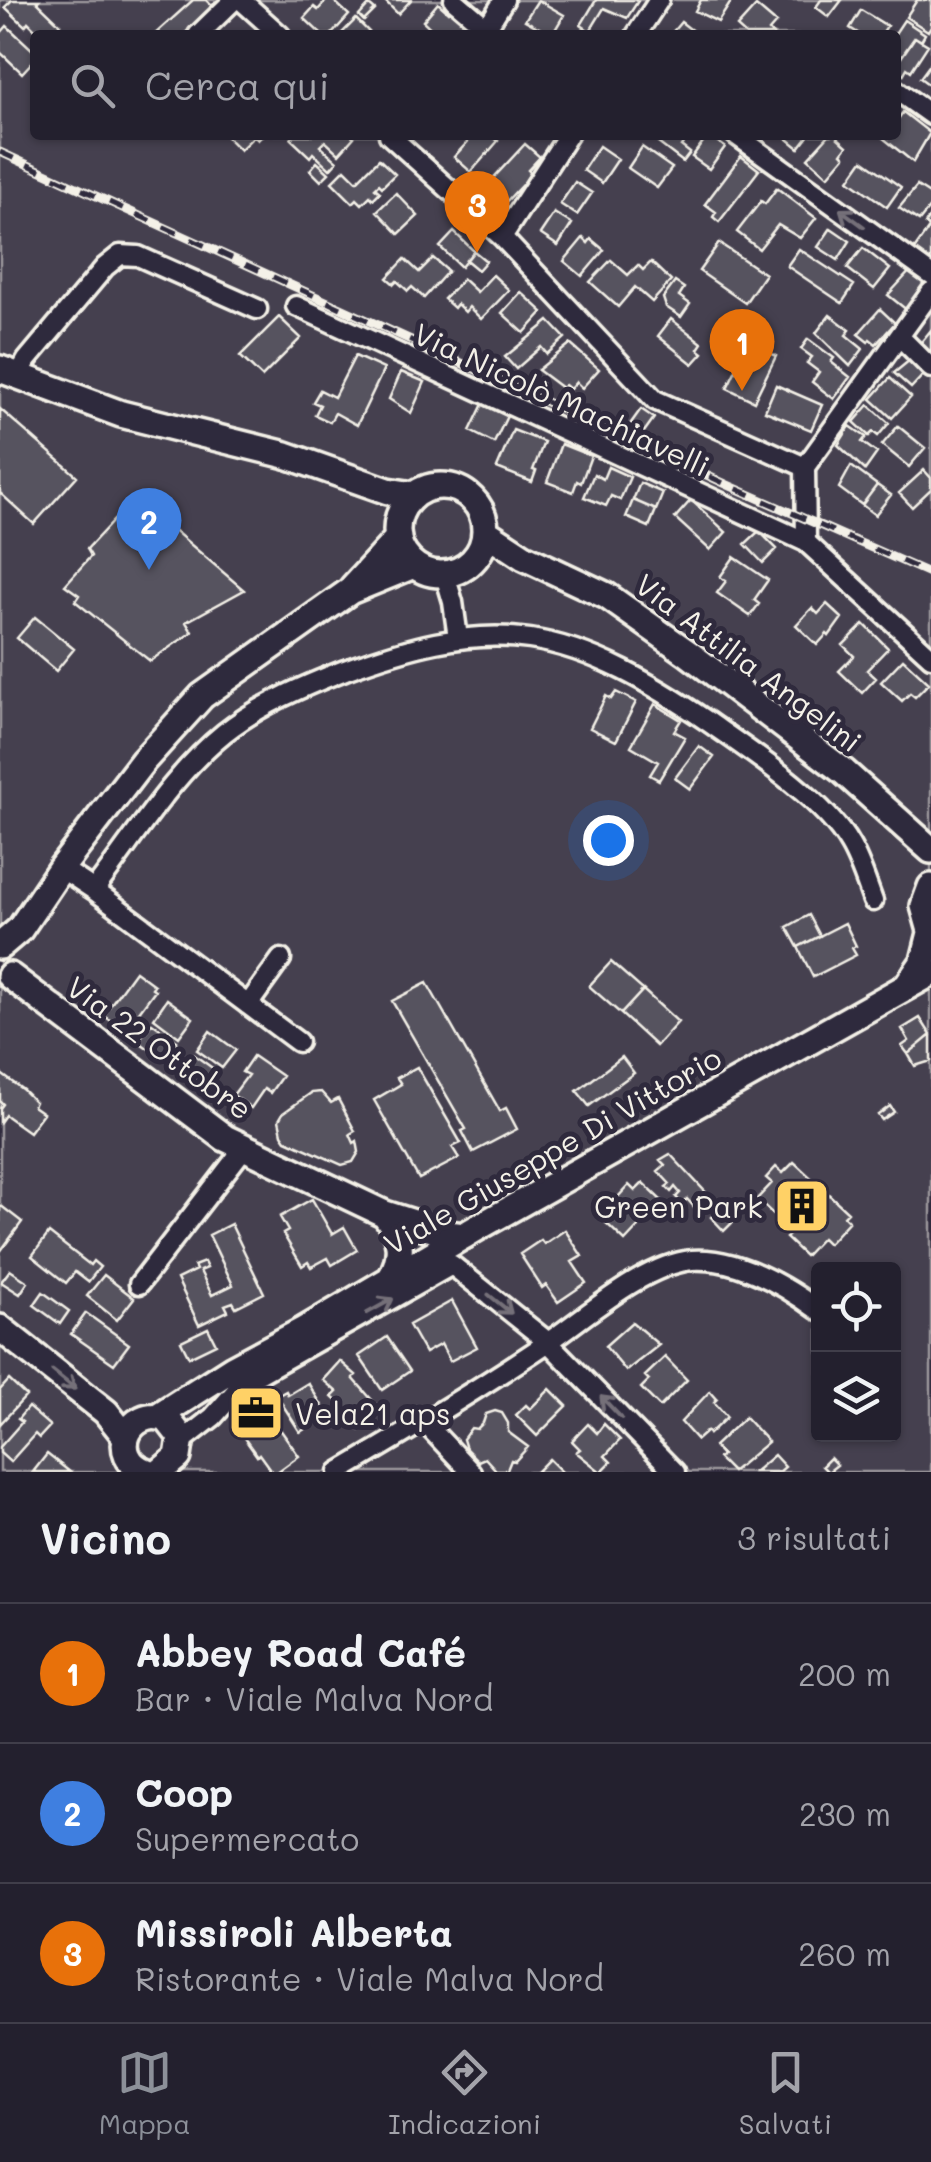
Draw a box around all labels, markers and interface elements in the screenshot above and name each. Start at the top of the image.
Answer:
search box [30,30,901,140]
icon: search [65,58,120,113]
text: Cerca qui [145,60,330,110]
pin: 3 [444,170,510,253]
one-way arrow [839,208,866,229]
pin: 1 [710,308,774,391]
street label: Via Nicolò Machiavelli [408,313,716,485]
pin: 2 [116,488,182,570]
street label: Via Attilia Angelini [628,564,870,760]
your location [583,815,634,866]
street label: Via 22 Ottobre [59,966,261,1128]
street label: Viale Giuseppe Di Vittorio [376,1037,728,1263]
building icon: Green Park [772,1176,832,1236]
place label: Green Park [594,1186,763,1226]
map controls [811,1262,901,1442]
button: locate [811,1262,901,1352]
one-way arrow [486,1293,513,1314]
one-way arrow [364,1295,394,1315]
button: layers [811,1352,901,1442]
one-way arrow [50,1370,77,1391]
office icon: Vela21 aps [226,1383,286,1443]
place label: Vela21 aps [295,1393,451,1433]
one-way arrow [600,1396,624,1420]
text: Vicino [40,1510,171,1565]
text: 3 risultati [737,1516,891,1558]
text: Abbey Road Café [135,1627,466,1677]
text: 1 [65,1652,80,1694]
text: 200 m [798,1652,891,1694]
text: Bar · Viale Malva Nord [135,1677,493,1719]
text: Coop [135,1767,233,1817]
text: 2 [64,1792,81,1834]
text: 230 m [799,1792,891,1834]
text: Supermercato [135,1817,359,1859]
text: Missiroli Alberta [135,1907,453,1957]
text: 3 [63,1932,82,1974]
text: 260 m [798,1932,891,1974]
text: Ristorante · Viale Malva Nord [135,1957,604,1999]
tab: Mappa [99,2045,191,2141]
tab: Indicazioni [388,2045,541,2141]
tab: Salvati [739,2045,832,2141]

